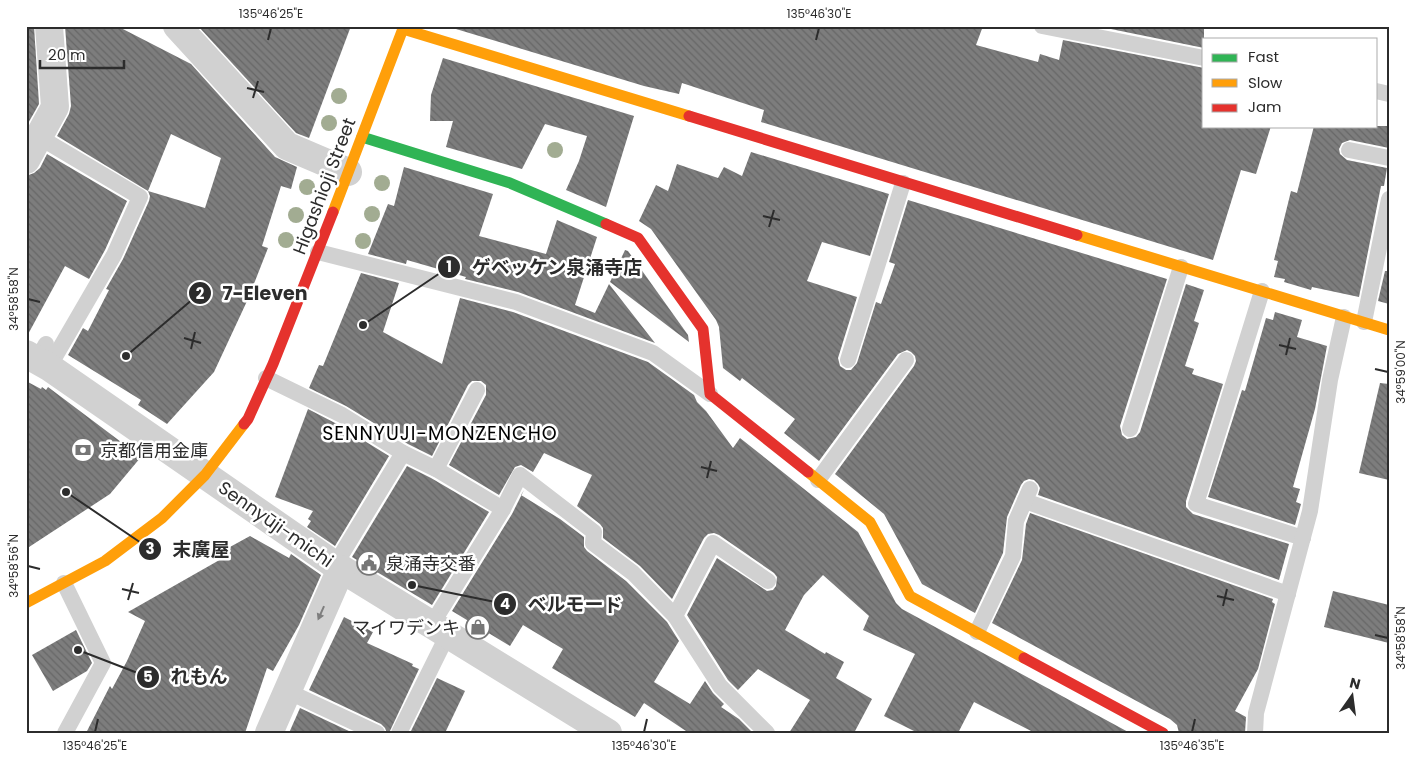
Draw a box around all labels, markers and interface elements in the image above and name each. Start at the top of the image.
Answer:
text: 135°46'25"E [239,5,303,22]
text: 135°46'30"E [787,5,851,22]
scale bar [40,38,124,70]
legend [1202,38,1378,128]
text: 20 m [48,44,86,65]
text: Fast [1248,46,1279,67]
text: Slow [1248,72,1283,93]
text: Jam [1248,96,1282,117]
street label: Higashioji Street [286,114,362,258]
callout: ゲベッケン泉涌寺店 [437,250,653,284]
text: ゲベッケン泉涌寺店 [472,254,642,281]
text: 1 [446,256,452,277]
text: 34°58'58"N [5,267,22,331]
callout: 7-Eleven [188,276,318,310]
text: 7-Eleven [222,280,308,307]
text: 2 [196,283,205,304]
text: 34°59'00"N [1392,340,1409,404]
district label: SENNYUJI-MONZENCHO [322,420,558,447]
bank icon: 京都信用金庫 [70,437,96,463]
place label: 京都信用金庫 [100,438,208,463]
street label: Sennyūji-michi [214,475,338,573]
callout: 末廣屋 [138,532,240,566]
text: 34°58'56"N [5,534,22,598]
text: 末廣屋 [172,536,230,563]
text: 3 [145,538,155,559]
public building icon: 泉涌寺交番 [356,550,382,576]
place label: 泉涌寺交番 [386,551,476,576]
callout: ベルモード [493,587,633,621]
text: ベルモード [527,591,623,618]
text: 4 [500,593,510,614]
one-way arrow [317,606,325,620]
text: 34°58'58"N [1392,606,1409,670]
shop icon: マイワデンキ [465,614,491,640]
place label: マイワデンキ [352,615,460,640]
callout: れもん [135,660,237,694]
text: れもん [170,663,228,690]
text: 5 [143,666,153,687]
north arrow [1328,672,1378,722]
text: N [1348,672,1363,694]
text: 135°46'25"E [63,737,127,754]
text: 135°46'30"E [612,737,676,754]
text: 135°46'35"E [1160,737,1224,754]

